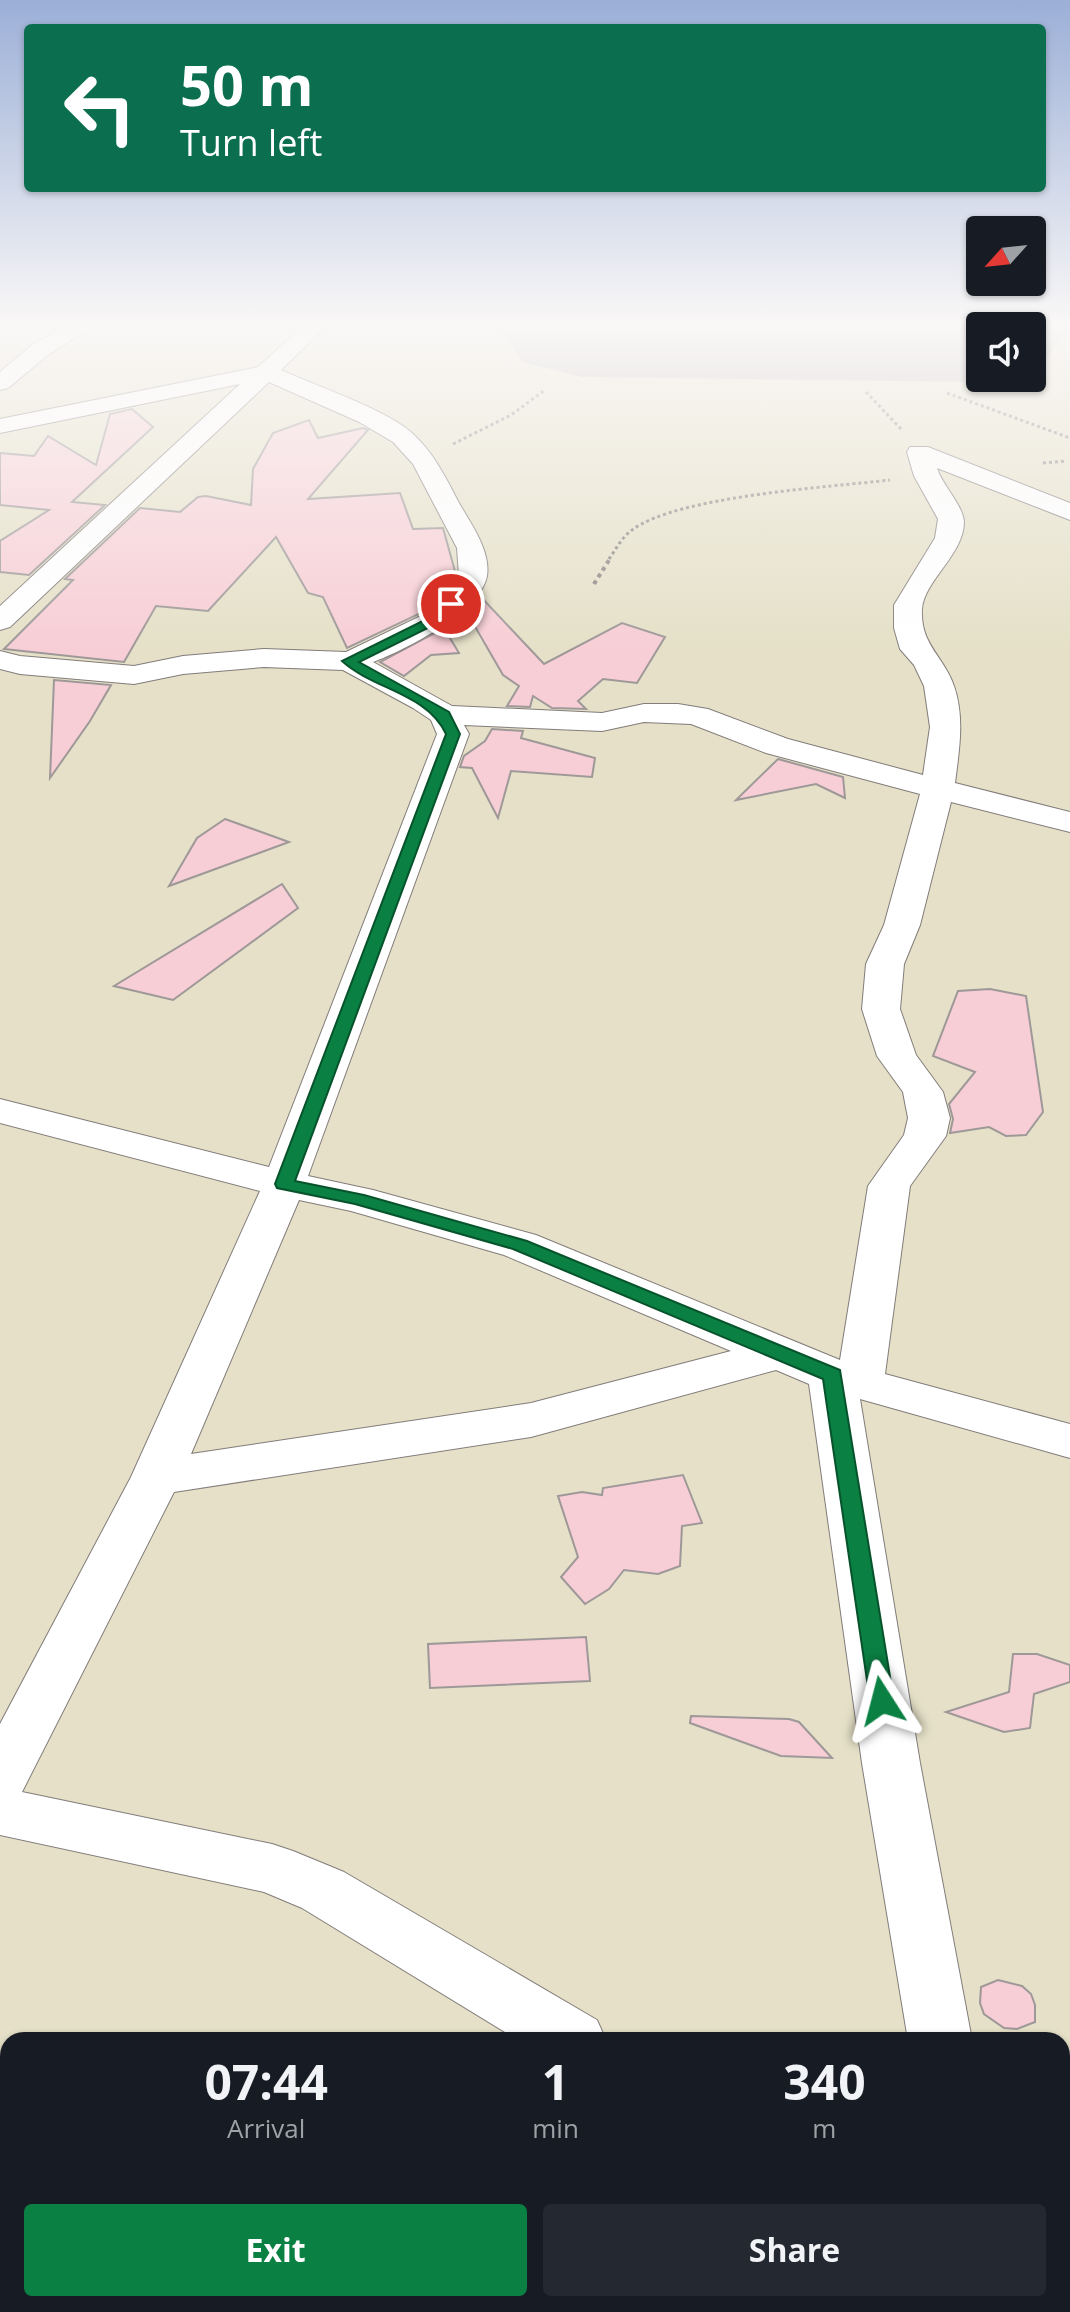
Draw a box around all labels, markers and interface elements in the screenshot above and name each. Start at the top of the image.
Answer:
text: 50 m [180,46,314,122]
icon: left [48,56,152,160]
text: Turn left [180,118,322,167]
north arrow [966,216,1046,296]
map controls [966,216,1046,392]
button: sound [966,312,1046,392]
pin [417,570,485,638]
icon: arrive [429,582,473,626]
position arrow [840,1659,924,1743]
text: 07:44 [204,2049,328,2114]
text: 1 [542,2049,569,2114]
text: 340 [783,2049,866,2114]
text: Arrival [227,2110,305,2146]
text: min [532,2110,579,2146]
text: m [812,2110,836,2146]
button: Exit [24,2204,527,2296]
button: Share [543,2204,1046,2296]

